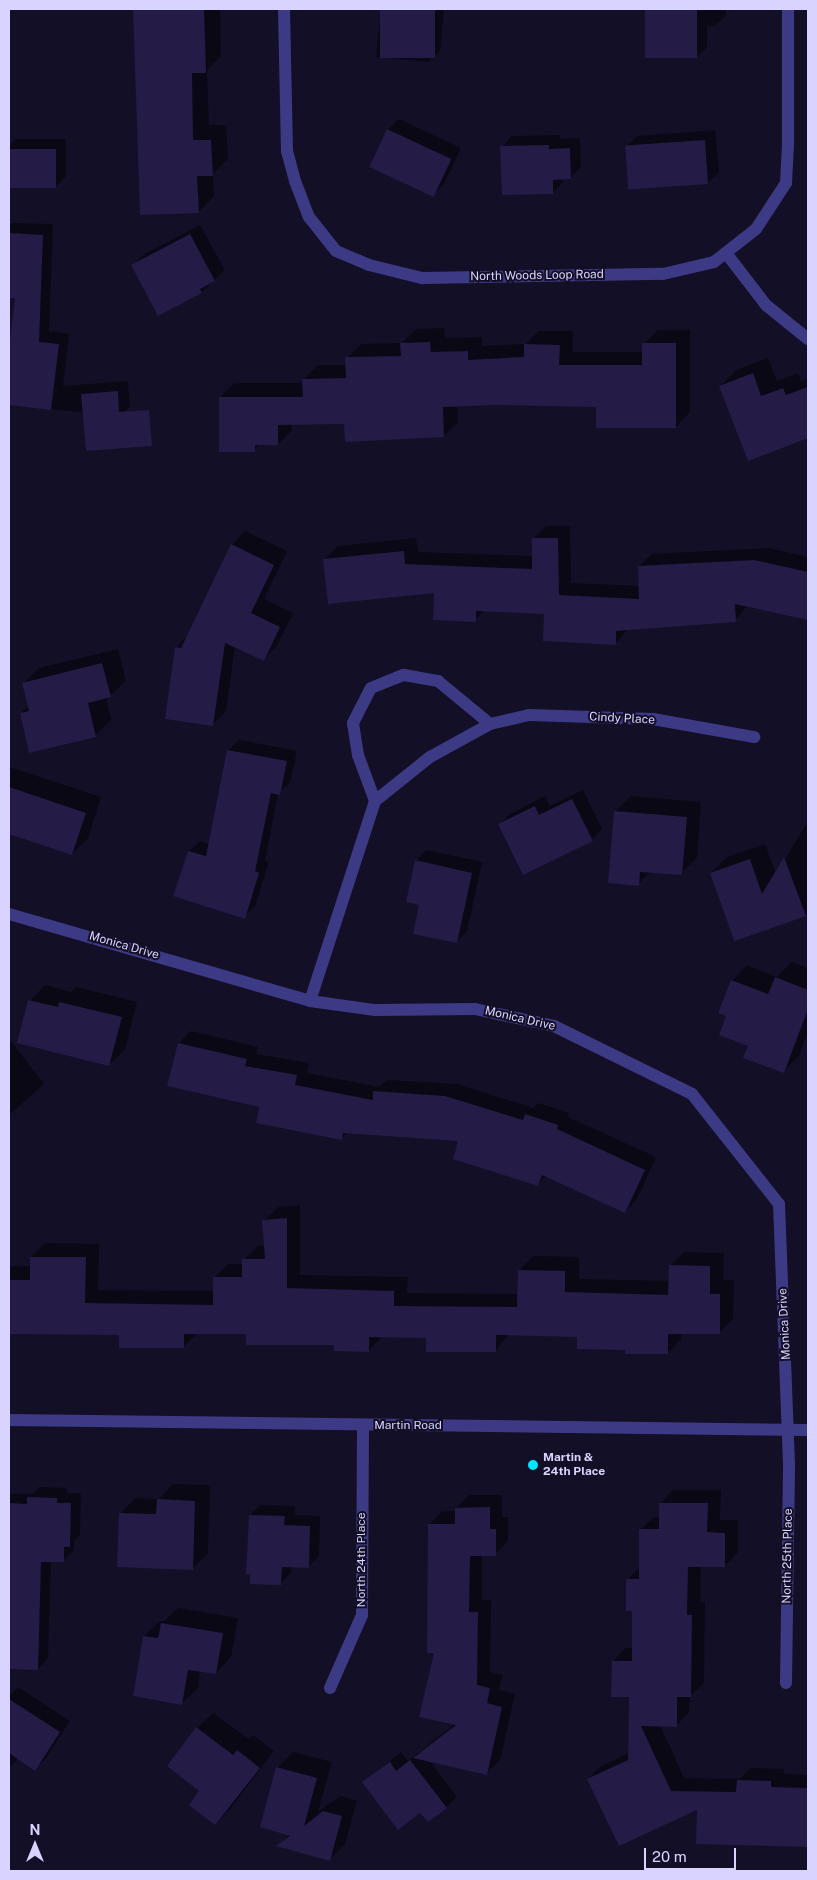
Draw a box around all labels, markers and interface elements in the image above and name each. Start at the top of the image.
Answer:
street label: North Woods Loop Road [470,268,604,284]
street label: Cindy Place [589,710,655,728]
street label: Monica Drive [87,929,161,963]
street label: Monica Drive [483,1004,557,1034]
street label: Monica Drive [776,1288,794,1360]
street label: Martin Road [374,1419,442,1433]
place label: Martin & 24th Place [543,1451,605,1479]
marker: Martin & 24th Place [527,1459,539,1471]
street label: North 25th Place [780,1508,796,1604]
street label: North 24th Place [355,1512,369,1608]
north arrow [10,1820,60,1870]
text: N [30,1822,40,1838]
scale bar [647,1838,740,1870]
text: 20 m [652,1848,687,1865]

